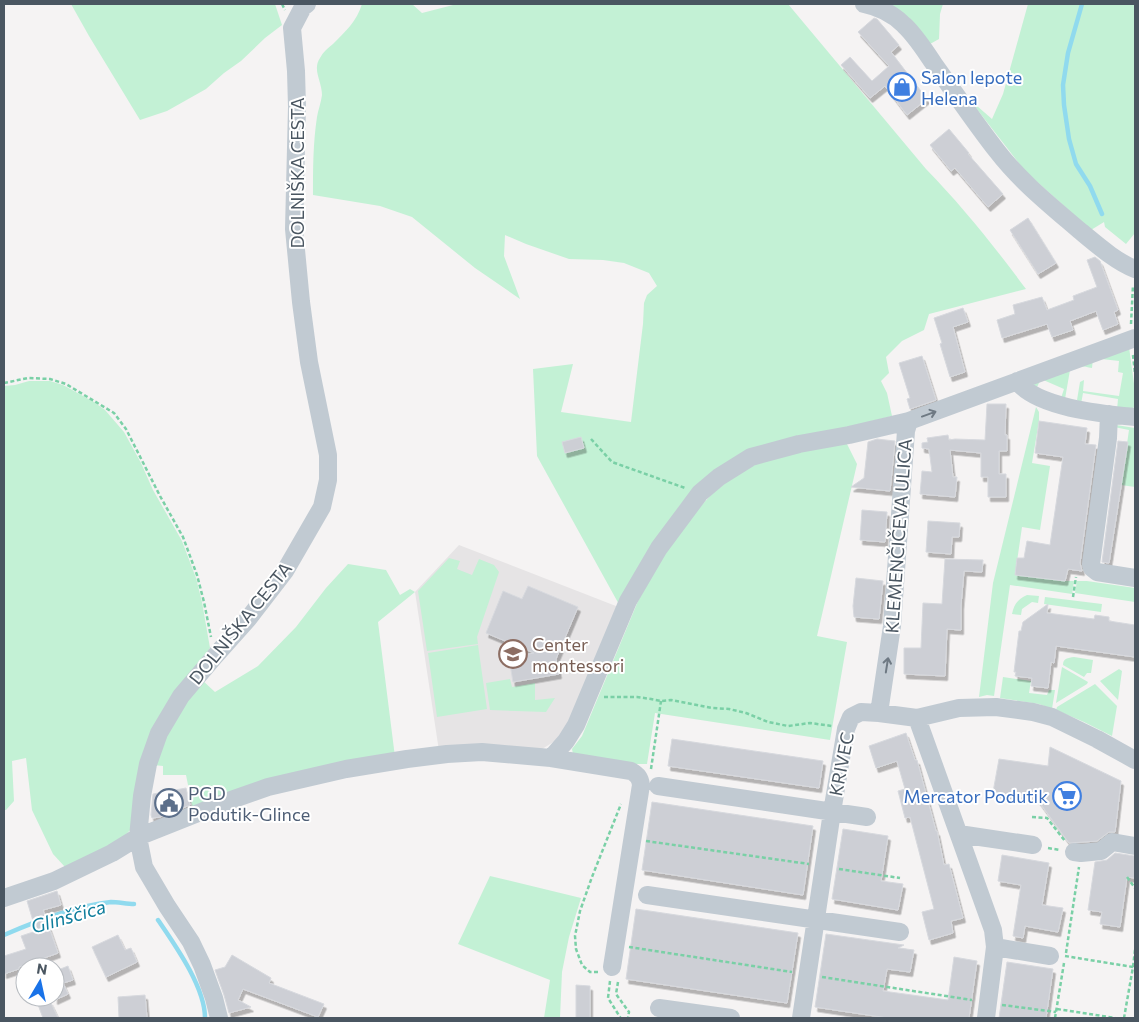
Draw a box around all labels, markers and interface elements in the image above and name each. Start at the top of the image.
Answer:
place label: Salon lepote Helena [921,66,1022,109]
shop icon: Salon lepote Helena [887,72,917,102]
street label: DOLNIŠKA CESTA [286,97,308,249]
one-way arrow [922,408,937,417]
street label: KLEMENČIČEVA ULICA [880,438,916,634]
street label: DOLNIŠKA CESTA [184,557,296,689]
place label: Center montessori [532,633,624,676]
school or university icon: Center montessori [498,639,528,669]
one-way arrow [882,657,892,673]
street label: KRIVEC [824,730,858,798]
supermarket icon: Mercator Podutik [1052,781,1082,811]
place label: PGD Podutik-Glince [188,782,310,825]
place label: Mercator Podutik [904,785,1048,807]
public building icon: PGD Podutik-Glince [154,788,184,818]
water label: Glinščica [28,894,108,938]
north arrow [15,957,65,1007]
text: N [36,959,49,978]

